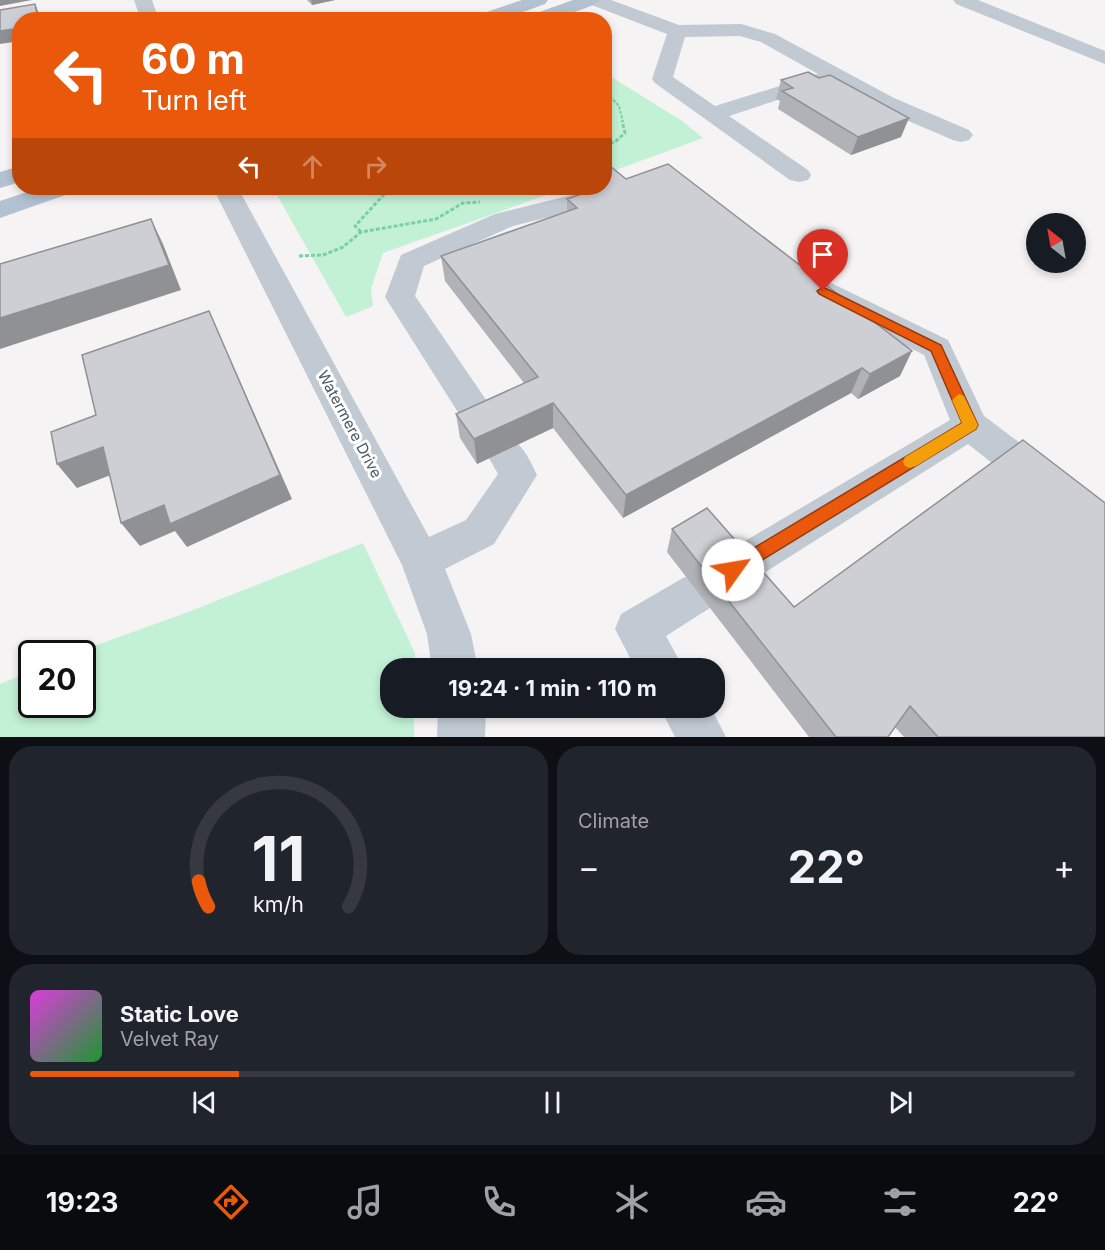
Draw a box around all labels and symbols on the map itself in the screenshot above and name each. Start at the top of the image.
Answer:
north arrow [1026,213,1086,273]
pin [797,229,848,291]
street label: Watermere Drive [314,367,386,481]
position arrow [701,538,765,602]
speed limit sign: 20 [18,640,96,718]

